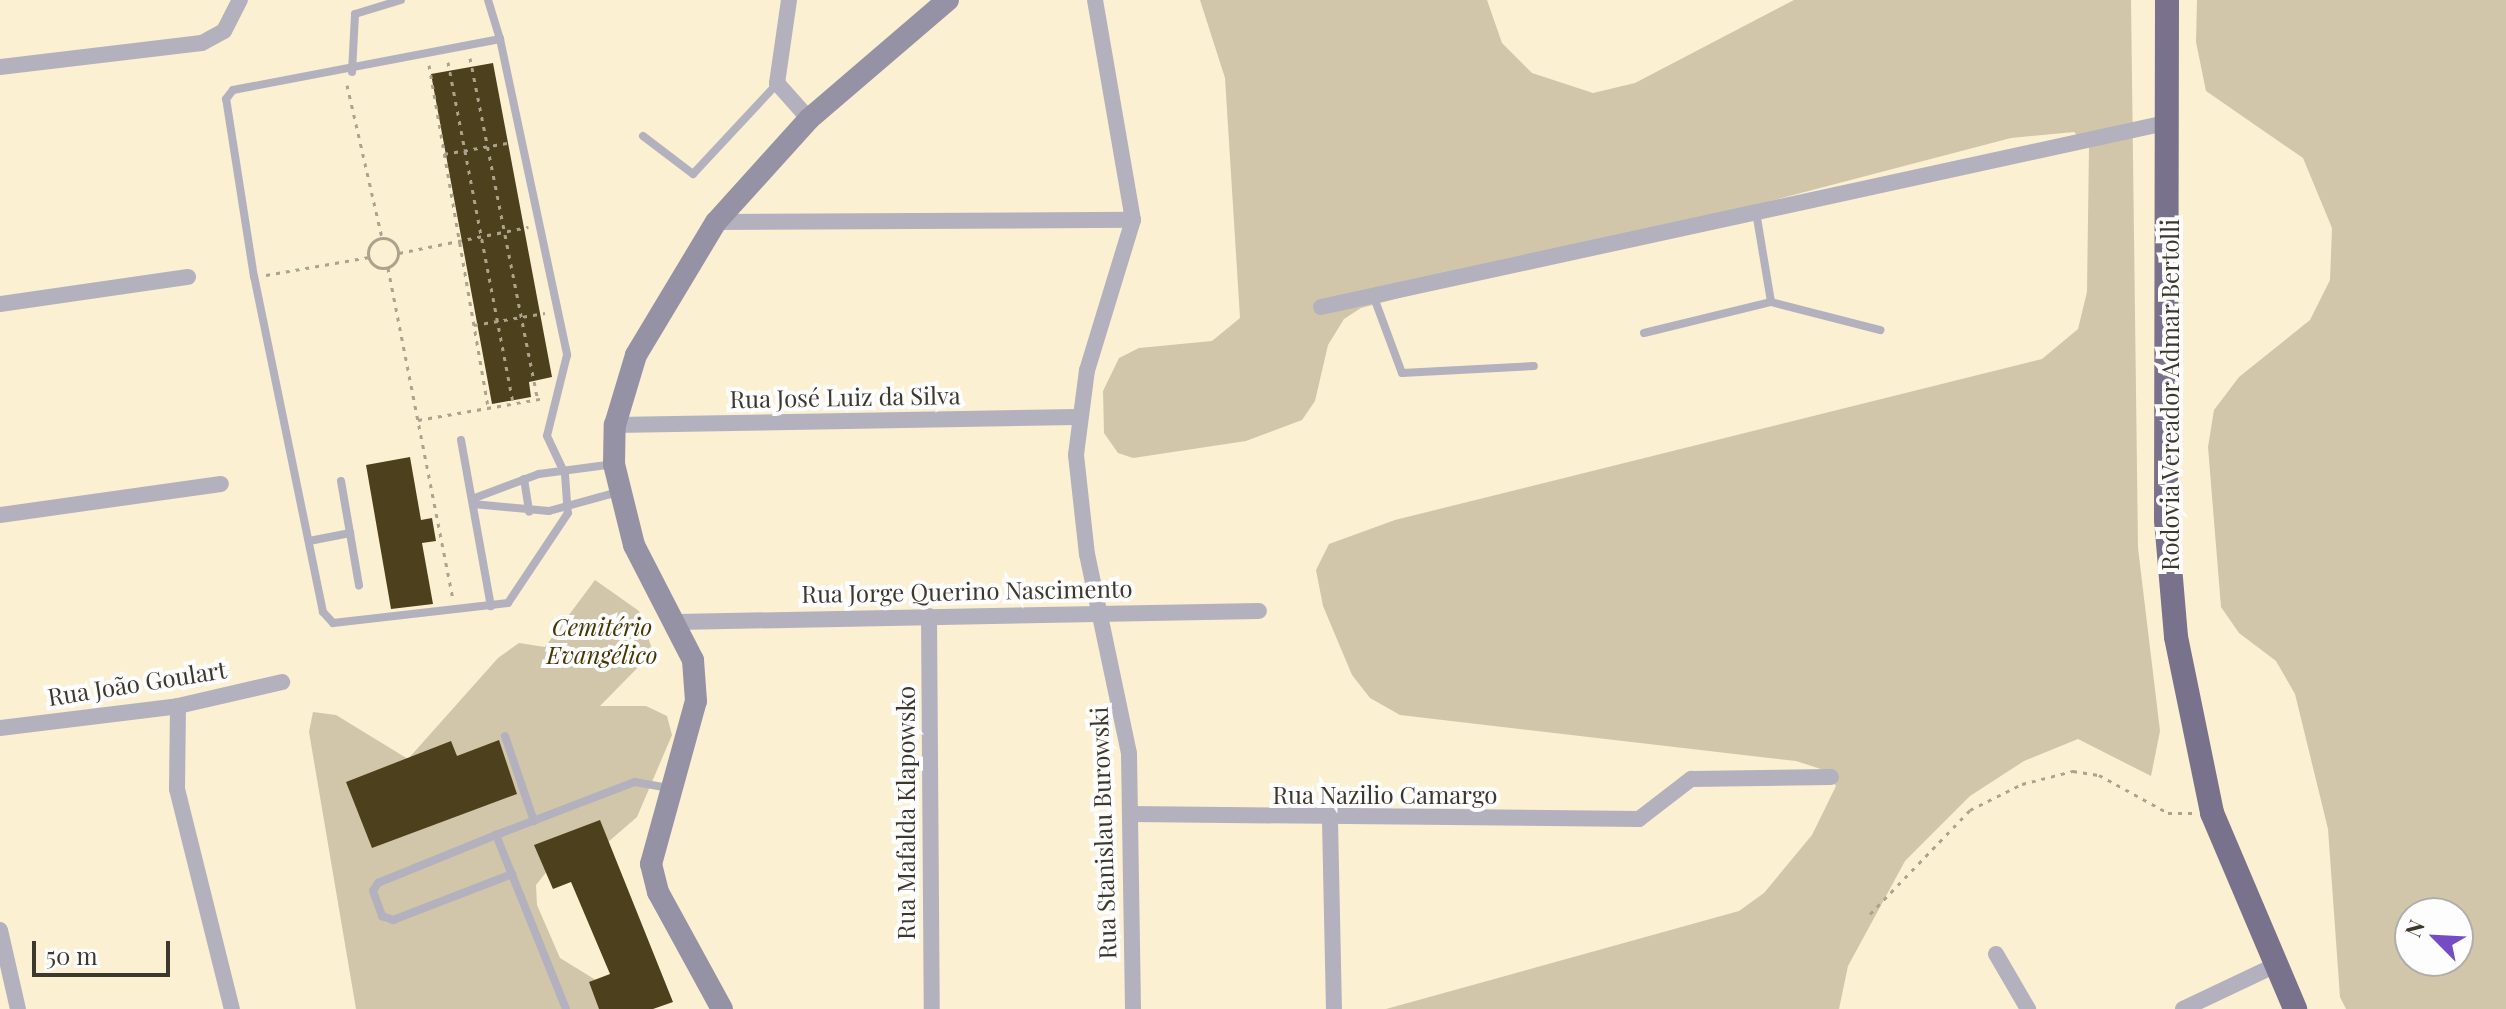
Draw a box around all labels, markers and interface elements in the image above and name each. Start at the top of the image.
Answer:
street label: Rodovia Vereador Admar Bertolli [2156,217,2184,573]
street label: Rua José Luiz da Silva [729,381,961,413]
street label: Rua Jorge Querino Nascimento [801,574,1133,608]
park label: Cemitério Evangélico [547,613,657,669]
street label: Rua João Goulart [45,655,229,711]
street label: Rua Mafalda Klapowsko [892,686,920,940]
street label: Rua Stanislau Burowski [1084,706,1122,960]
street label: Rua Nazilio Camargo [1272,781,1498,809]
north arrow [2394,897,2474,977]
text: N [2397,915,2431,941]
scale bar [36,925,174,975]
text: 50 m [46,939,98,971]

